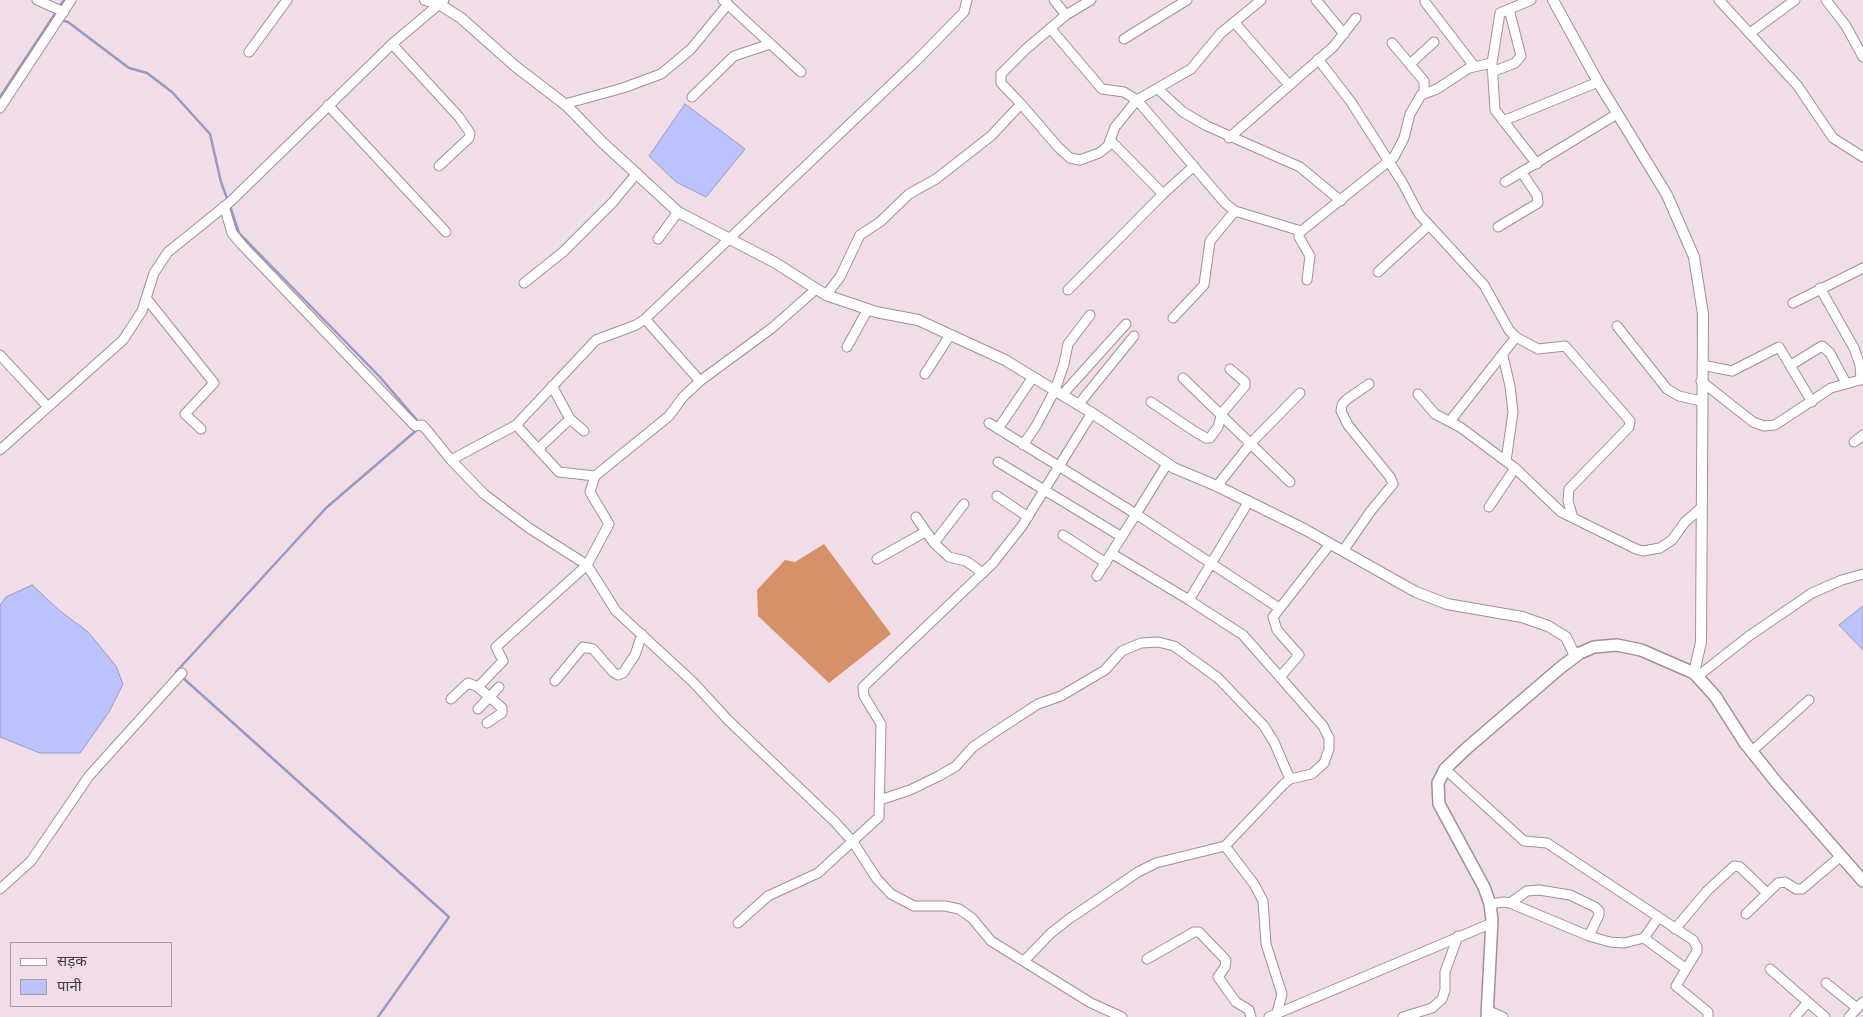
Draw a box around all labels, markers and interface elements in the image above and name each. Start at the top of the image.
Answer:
legend [10,942,172,1007]
text: सड़क [57,952,87,970]
text: पानी [57,977,82,995]

